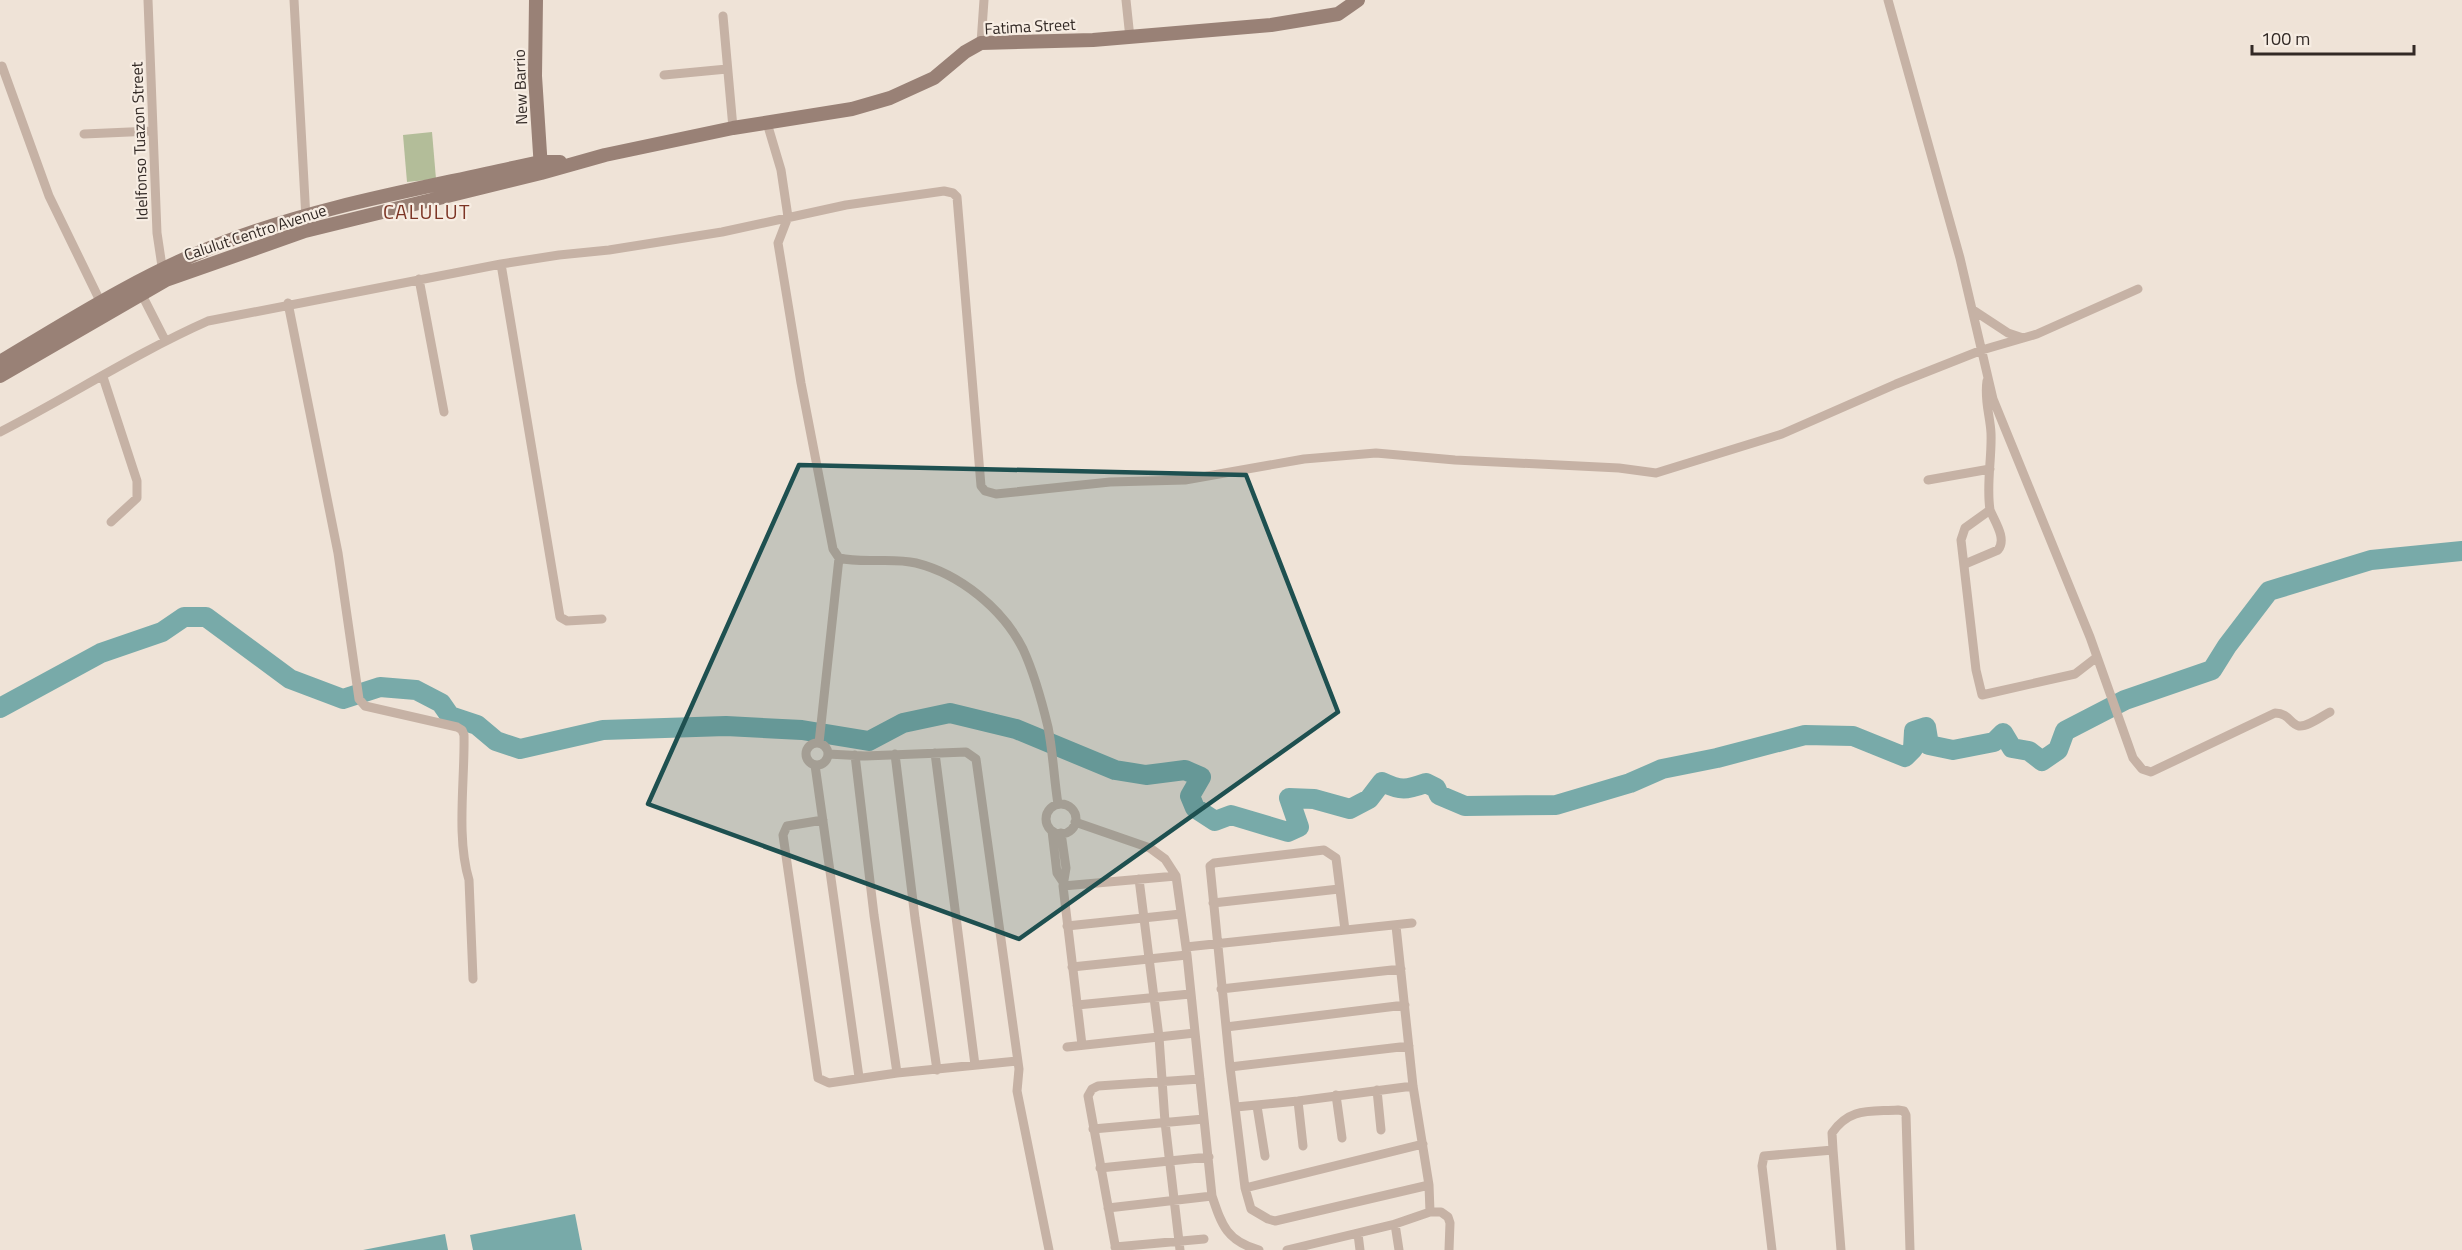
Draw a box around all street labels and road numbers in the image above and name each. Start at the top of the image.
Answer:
street label: Fatima Street [984,12,1077,40]
street label: New Barrio [507,49,533,125]
street label: Idelfonso Tuazon Street [124,61,154,221]
street label: Calulut Centro Avenue [181,198,329,266]

